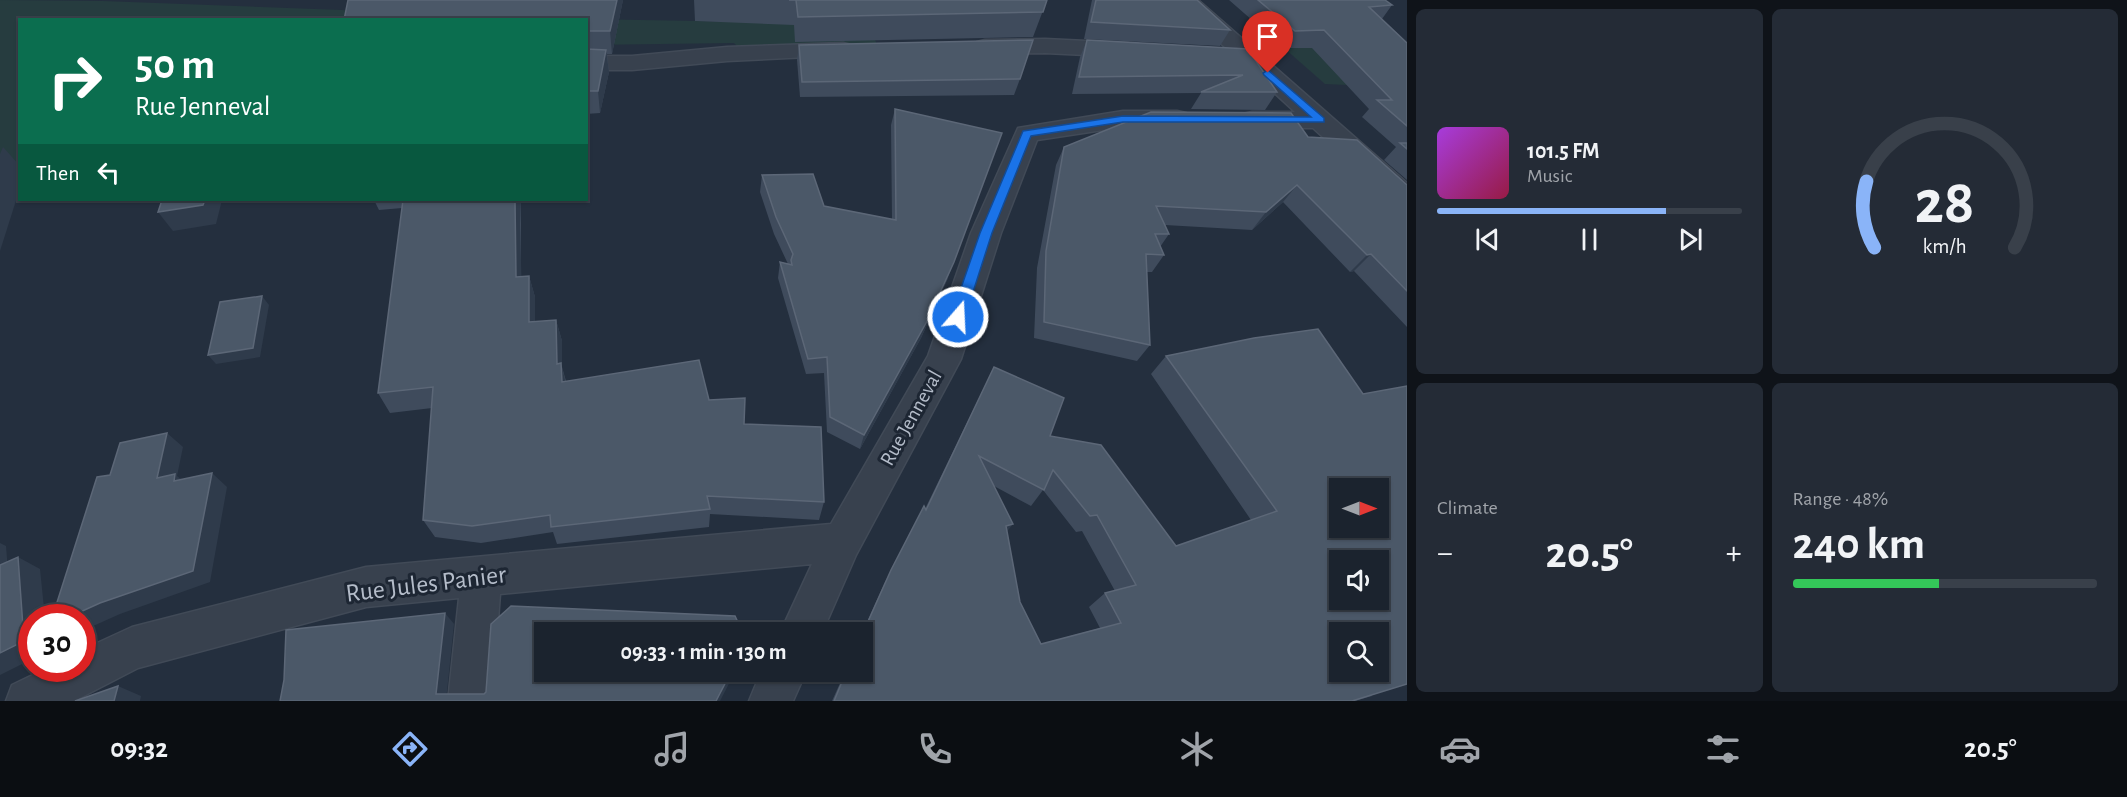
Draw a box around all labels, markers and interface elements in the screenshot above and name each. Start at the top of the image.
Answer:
pin [1242,11,1293,73]
icon: arrive [1251,20,1284,53]
icon: right [36,42,114,120]
text: 50 m [135,44,215,86]
text: Rue Jenneval [135,93,271,120]
text: 101.5 FM [1527,140,1600,162]
icon: left [92,156,125,189]
text: Then [36,162,80,184]
text: Music [1527,166,1573,186]
text: 28 [1915,173,1975,235]
icon: previous [1471,223,1504,256]
icon: pause [1573,223,1606,256]
icon: next [1674,223,1707,256]
text: km/h [1923,237,1967,258]
position arrow [926,285,990,349]
street label: Rue Jenneval [876,367,946,469]
north arrow [1329,478,1389,538]
map controls [1329,478,1389,682]
text: Range · 48% [1793,489,1888,509]
text: Climate [1437,498,1498,518]
text: 240 km [1793,522,1925,567]
text: 20.5° [1545,531,1633,576]
text: − [1437,537,1453,570]
text: + [1726,537,1741,570]
button: sound [1329,550,1389,610]
street label: Rue Jules Panier [344,561,508,607]
speed limit sign: 30 [18,604,96,682]
button: search [1329,622,1389,682]
text: 09:33 · 1 min · 130 m [621,641,786,663]
icon: directions [389,728,431,770]
icon: music [651,728,693,770]
icon: phone [914,728,956,770]
icon: climate [1176,728,1218,770]
icon: car [1439,728,1481,770]
icon: filters [1702,728,1744,770]
text: 09:32 [110,735,168,762]
text: 20.5° [1964,735,2017,762]

